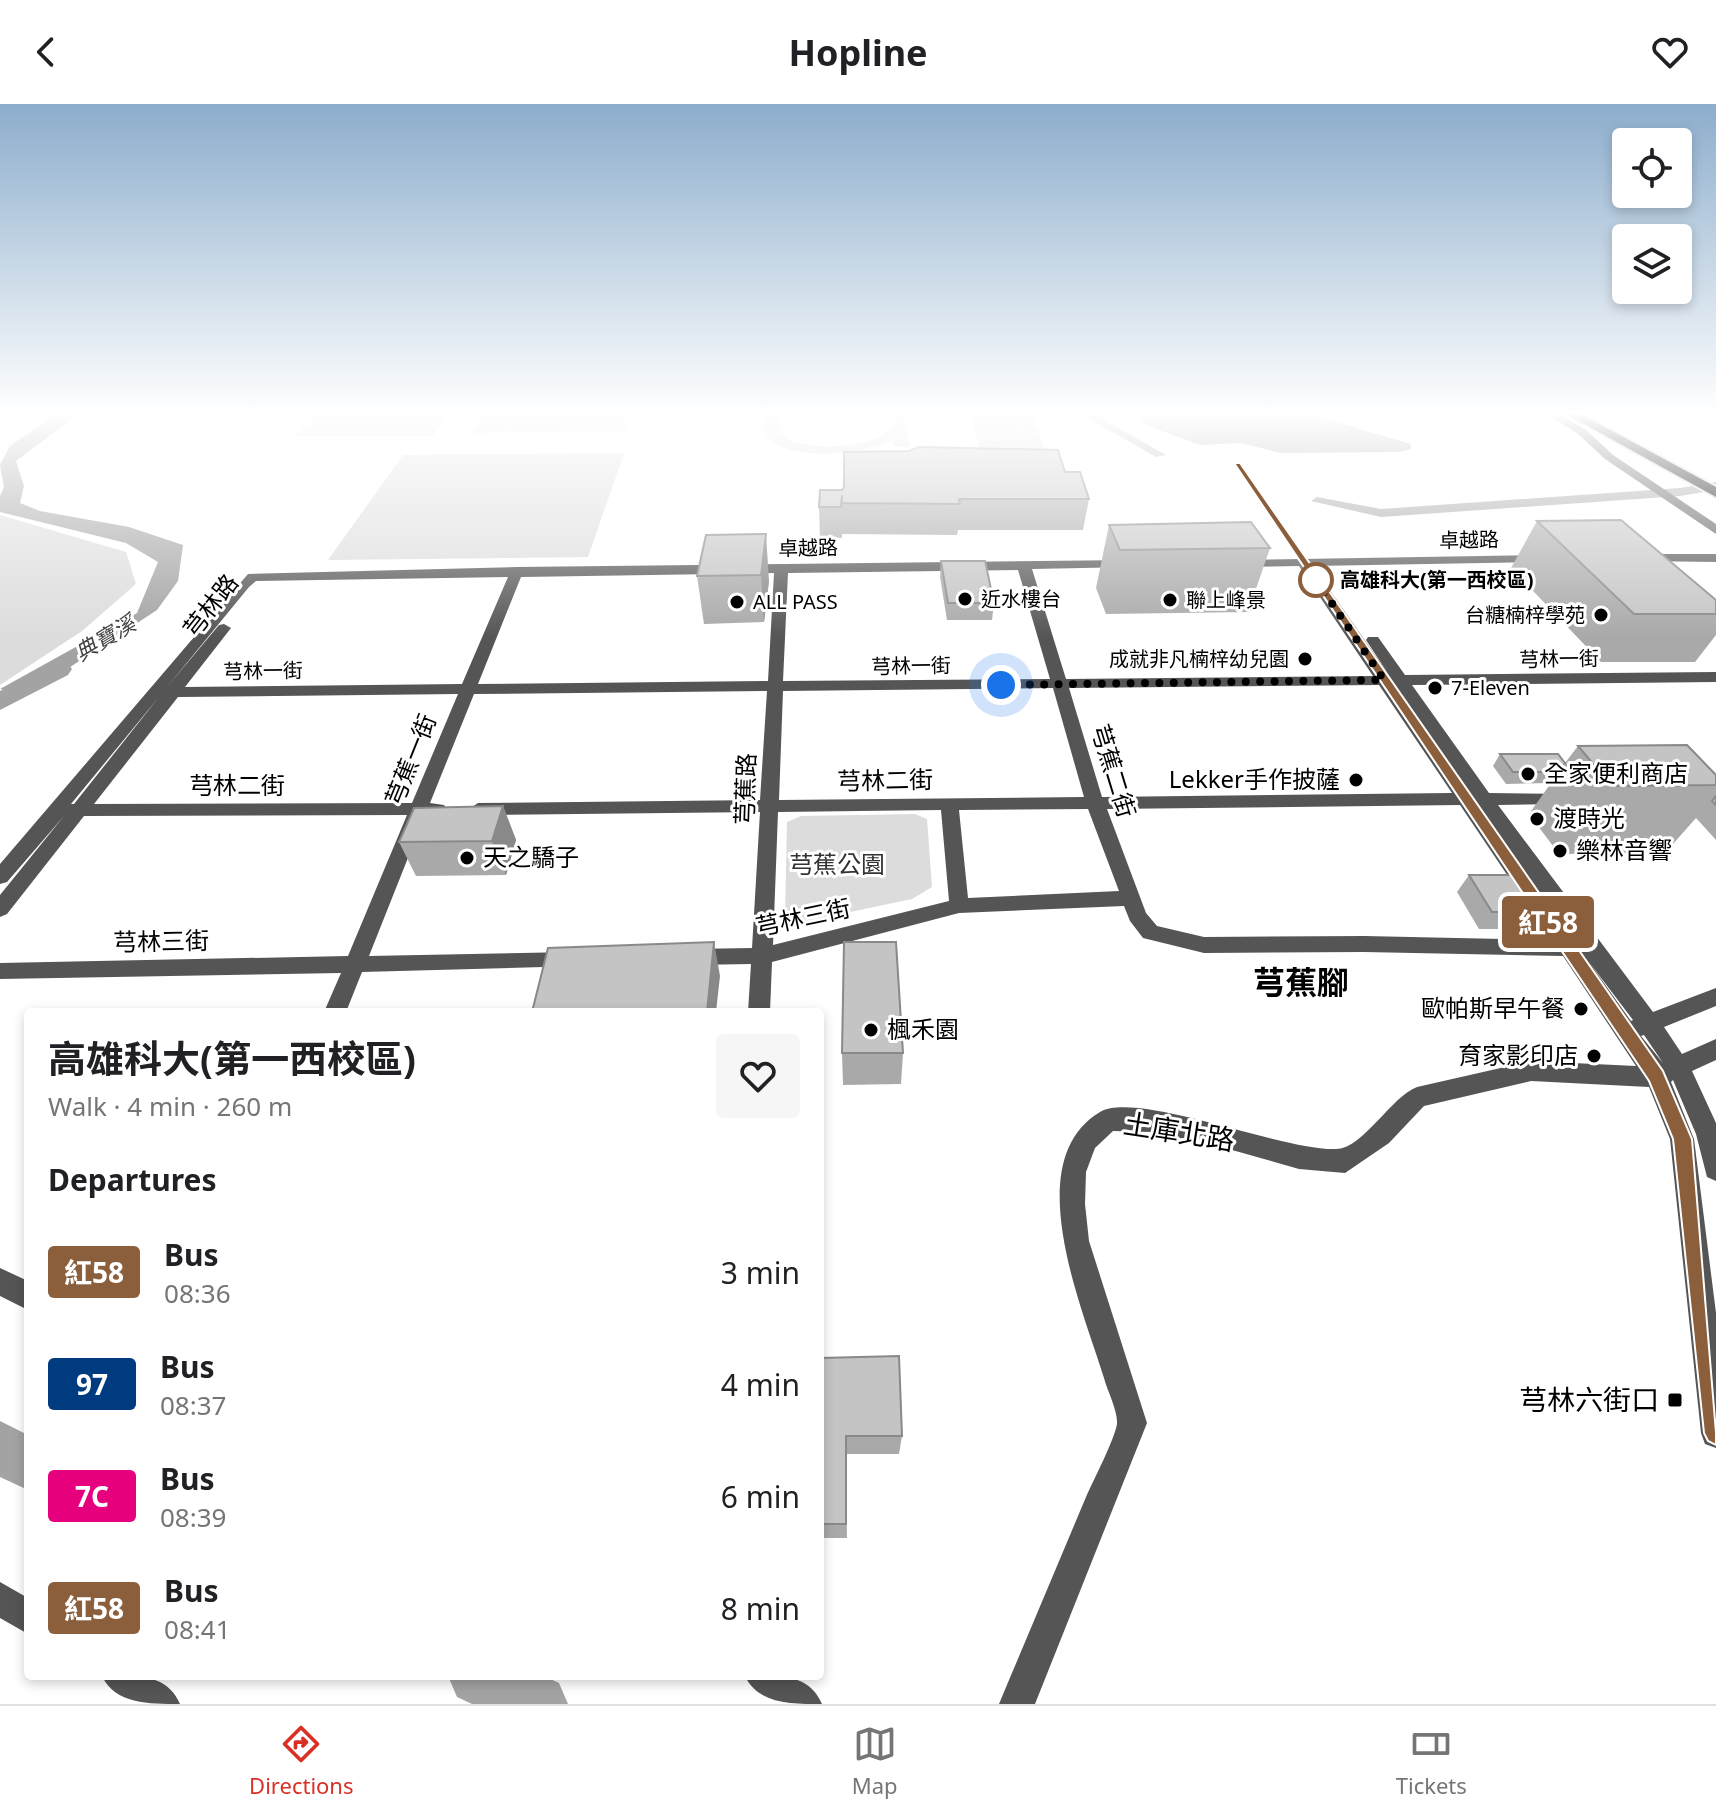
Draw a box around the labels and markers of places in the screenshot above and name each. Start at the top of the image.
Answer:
marker: 高雄科大(第一西校區) [1299,563,1333,597]
place label: 高雄科大(第一西校區) [1340,566,1534,593]
place label: 近水樓台 [981,585,1061,612]
place label: 聯上峰景 [1186,586,1266,613]
place label: ALL PASS [753,588,838,615]
marker: 近水樓台 [956,590,974,608]
marker: 聯上峰景 [1161,591,1179,609]
marker: ALL PASS [728,593,746,611]
place label: 台糖楠梓學苑 [1465,601,1585,628]
marker: 台糖楠梓學苑 [1592,606,1610,624]
place label: 成就非凡楠梓幼兒園 [1109,645,1289,672]
marker: 成就非凡楠梓幼兒園 [1296,650,1314,668]
place label: 7-Eleven [1451,674,1530,701]
marker: 7-Eleven [1426,679,1444,697]
place label: 全家便利商店 [1544,756,1688,789]
place label: Lekker手作披薩 [1169,762,1340,795]
marker: 全家便利商店 [1519,765,1537,783]
marker: Lekker手作披薩 [1347,771,1365,789]
place label: 渡時光 [1553,801,1625,834]
marker: 渡時光 [1528,810,1546,828]
place label: 樂林音響 [1576,833,1672,866]
place label: 天之驕子 [483,840,579,873]
marker: 樂林音響 [1551,842,1569,860]
marker: 天之驕子 [458,849,476,867]
place label: 歐帕斯早午餐 [1421,991,1565,1024]
marker: 歐帕斯早午餐 [1572,1000,1590,1018]
place label: 楓禾園 [887,1012,959,1045]
marker: 楓禾園 [862,1021,880,1039]
place label: 育家影印店 [1458,1038,1578,1071]
marker: 育家影印店 [1585,1047,1603,1065]
place label: 芎林六街口 [1519,1380,1659,1418]
marker: 芎林六街口 [1666,1391,1684,1409]

